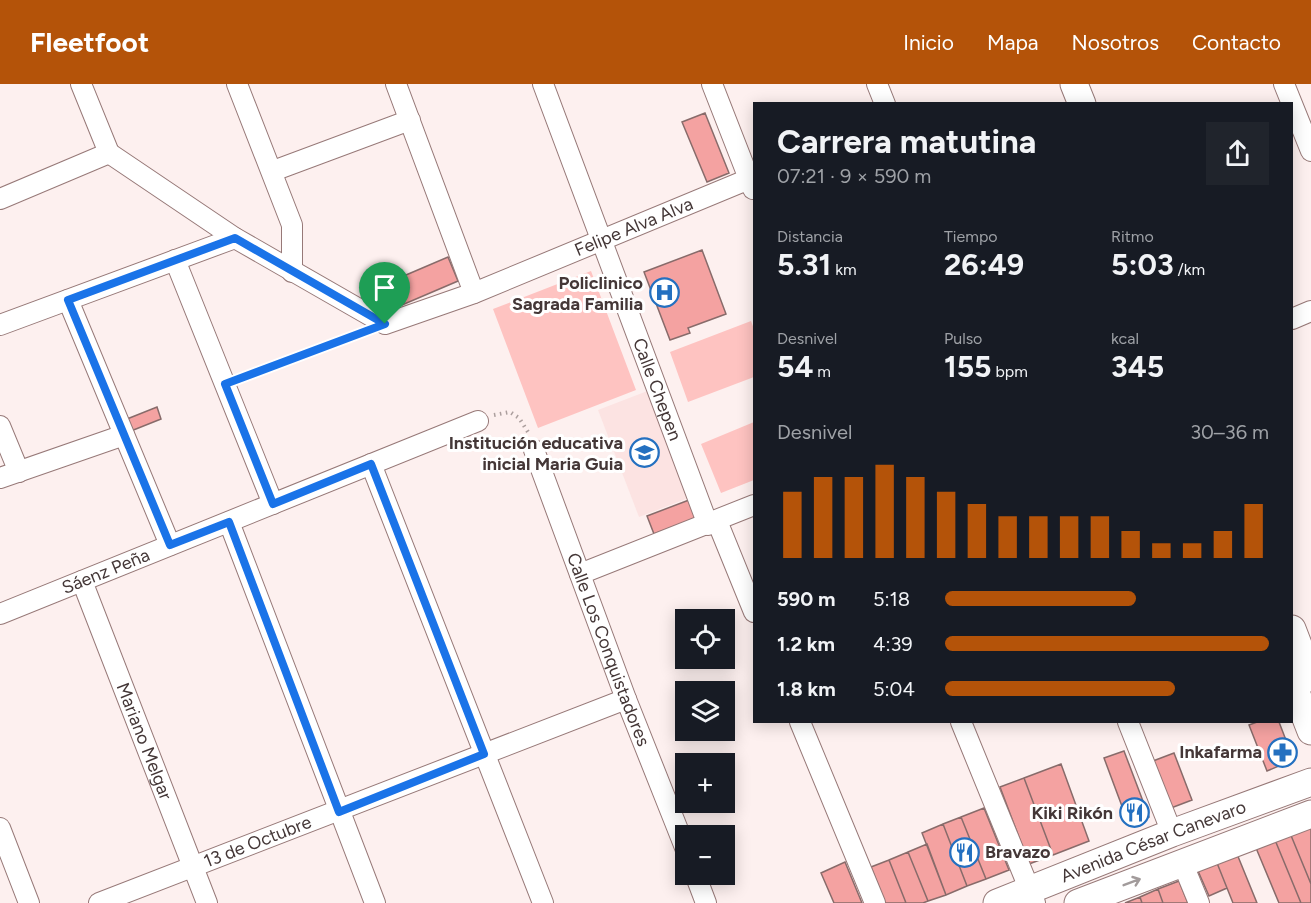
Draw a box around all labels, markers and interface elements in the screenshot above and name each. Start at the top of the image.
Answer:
text: Fleetfoot [30,25,149,59]
text: Inicio [903,30,954,55]
text: Mapa [987,30,1039,55]
text: Nosotros [1072,30,1159,55]
text: Contacto [1192,30,1281,55]
text: Carrera matutina [777,122,1036,161]
button: share [1206,122,1269,185]
text: 07:21 · 9 × 590 m [777,164,931,188]
street label: Felipe Alva Alva [571,193,696,261]
text: Distancia [777,227,843,246]
text: Tiempo [944,227,998,246]
text: Ritmo [1111,227,1154,246]
text: 5.31 [777,246,831,283]
text: 26:49 [944,246,1024,283]
text: 5:03 [1111,246,1174,283]
text: km [831,260,857,279]
text: /km [1174,260,1205,279]
pin [359,262,410,324]
icon: arrive [368,271,401,304]
place label: Policlinico Sagrada Familia [512,272,643,315]
hospital icon: Policlinico Sagrada Familia [648,277,680,309]
text: Desnivel [777,329,837,348]
text: Pulso [944,329,982,348]
text: kcal [1111,329,1139,348]
street label: Calle Chepen [628,335,686,444]
text: 54 [777,348,813,385]
text: 155 [944,348,992,385]
text: 345 [1111,348,1164,385]
text: m [813,362,831,381]
text: bpm [992,362,1028,381]
text: Desnivel [777,420,852,444]
text: 30–36 m [1190,420,1269,444]
place label: Institución educativa inicial Maria Guia [449,432,623,475]
school or university icon: Institución educativa inicial Maria Guia [628,437,660,469]
street label: Sáenz Peña [59,544,153,599]
street label: Calle Los Conquistadores [562,550,655,750]
text: 590 m [777,587,835,611]
text: 5:18 [873,587,910,611]
map controls [675,609,735,885]
button: locate [675,609,735,669]
text: 1.2 km [777,632,835,656]
text: 4:39 [873,632,913,656]
text: 1.8 km [777,677,836,701]
text: 5:04 [873,677,915,701]
street label: Mariano Melgar [112,680,177,803]
button: layers [675,681,735,741]
pharmacy icon: Inkafarma [1267,736,1299,768]
place label: Inkafarma [1179,741,1262,763]
button: + [675,753,735,813]
street label: Avenida César Canevaro [1057,796,1249,887]
restaurant icon: Kiki Rikón [1118,797,1150,829]
place label: Kiki Rikón [1031,802,1113,824]
street label: 13 de Octubre [201,811,315,872]
button: − [675,825,735,885]
restaurant icon: Bravazo [948,836,980,868]
place label: Bravazo [985,841,1051,863]
one-way arrow [1122,875,1141,886]

